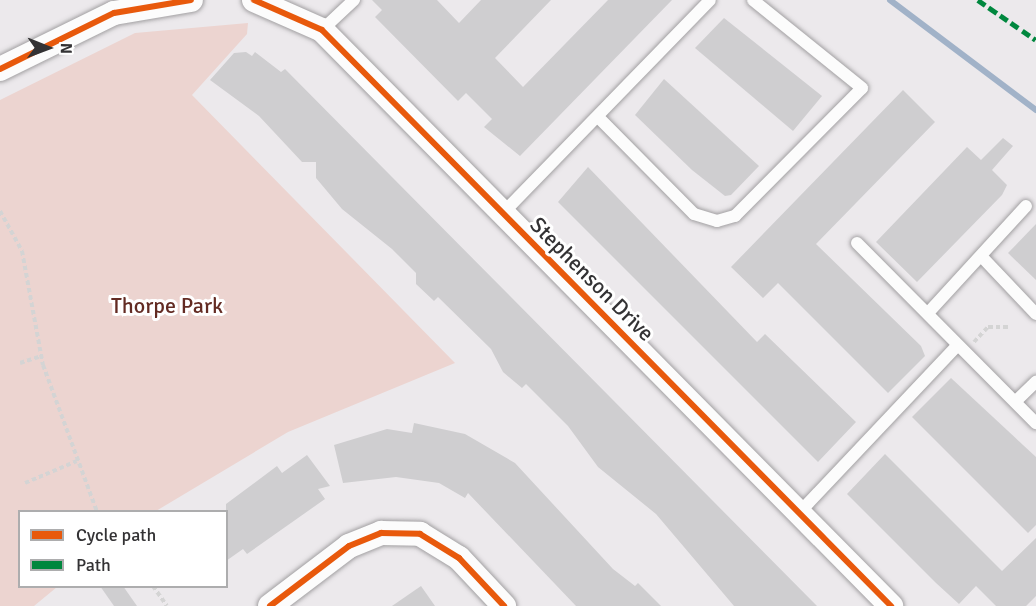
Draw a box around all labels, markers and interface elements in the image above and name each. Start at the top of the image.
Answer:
north arrow [18,18,78,78]
text: N [56,43,76,54]
street label: Stephenson Drive [525,212,659,346]
park label: Thorpe Park [111,293,223,319]
legend [18,510,228,588]
text: Cycle path [76,524,156,546]
text: Path [76,554,111,576]

